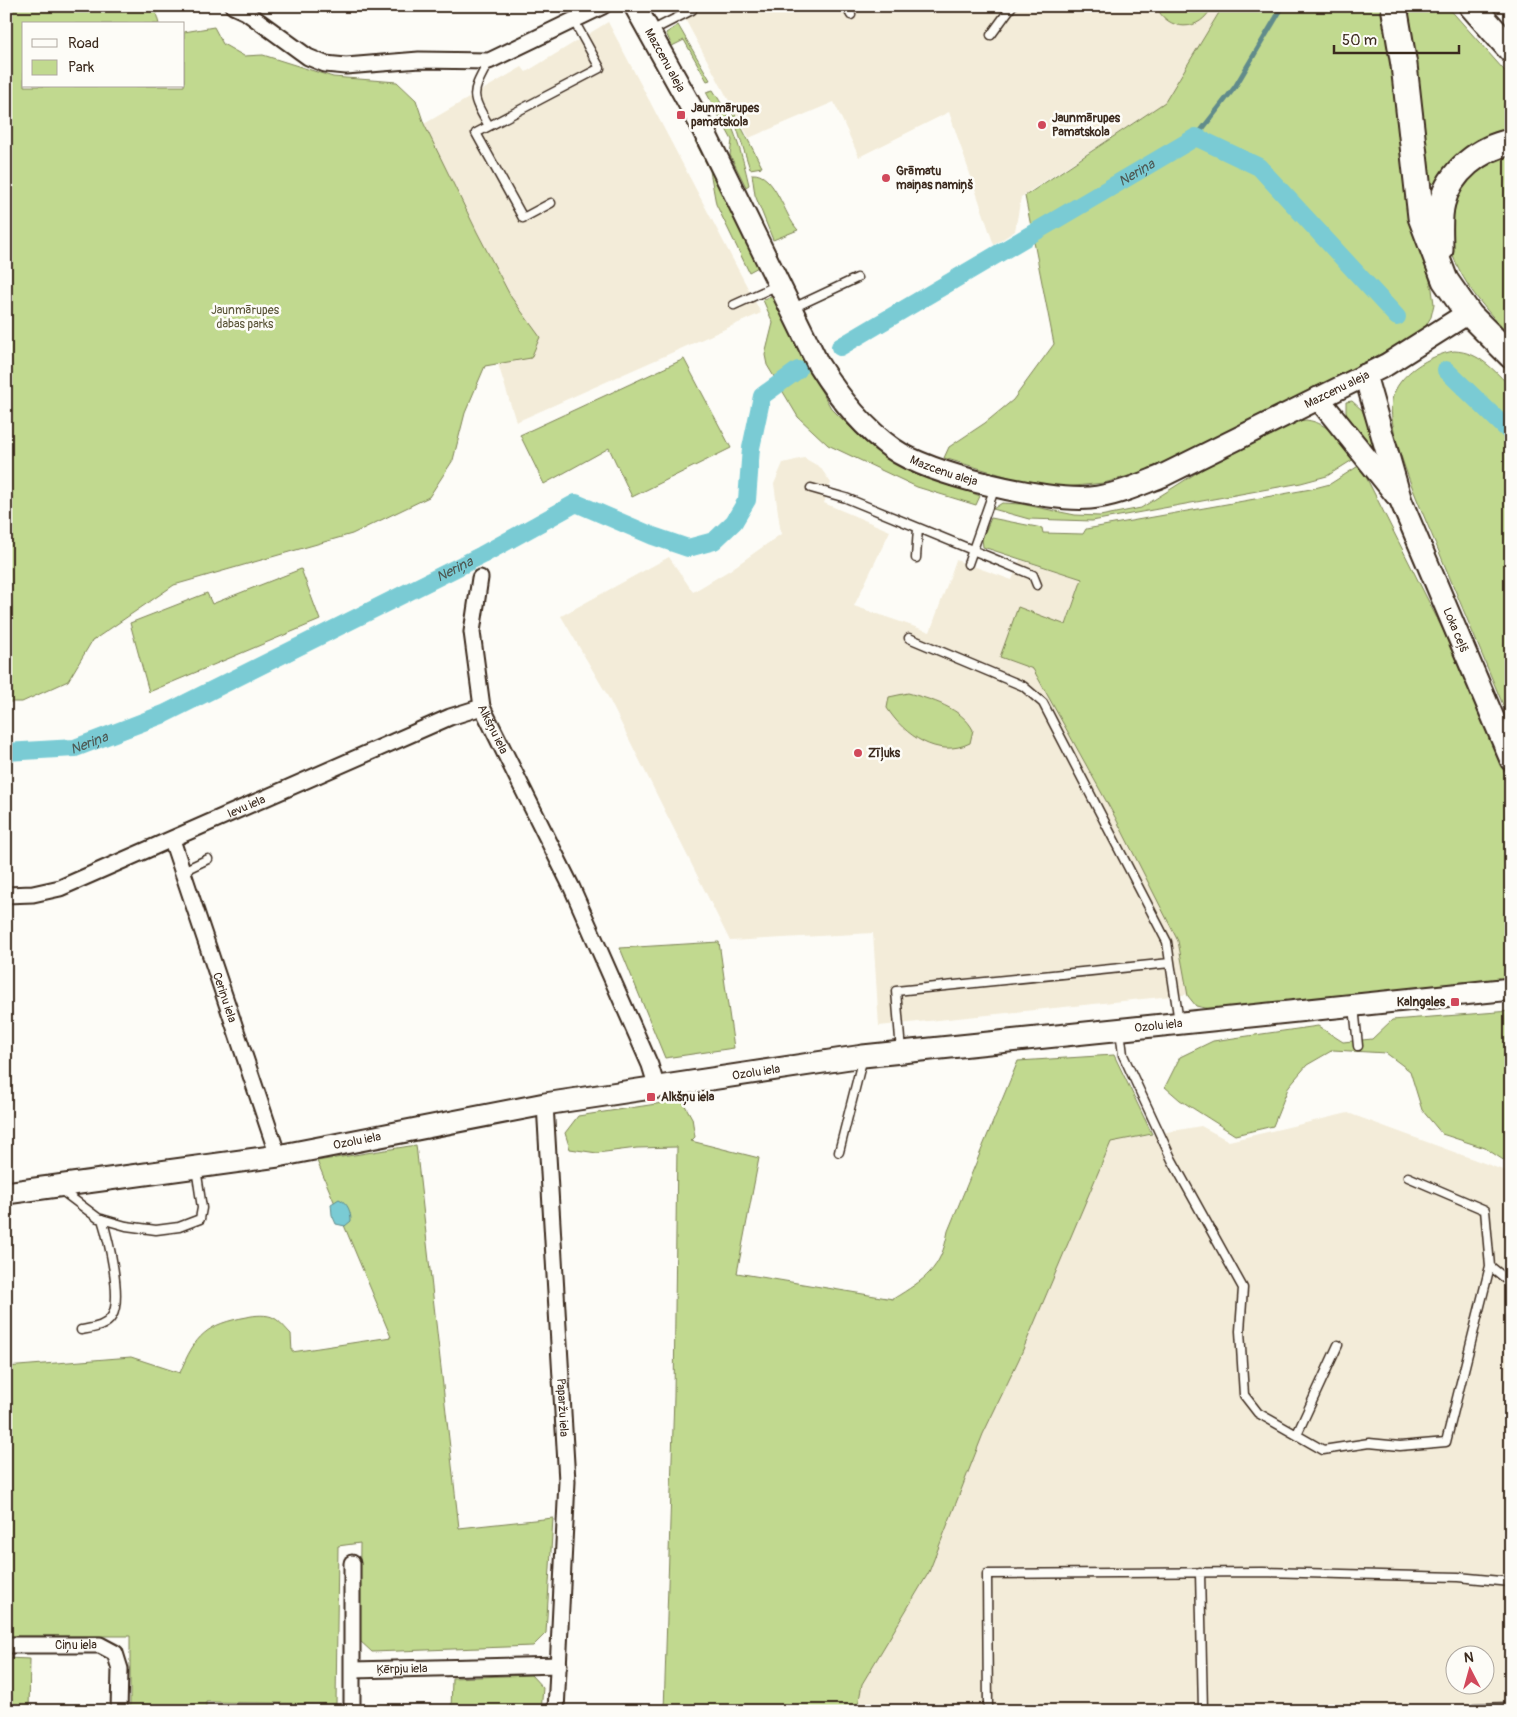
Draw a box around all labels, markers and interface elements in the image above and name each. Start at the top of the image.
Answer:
legend [22,22,185,88]
scale bar [1334,22,1460,54]
street label: Mazcenu aleja [641,26,689,95]
text: 50 m [1342,31,1377,50]
text: Road [68,34,99,53]
text: Park [68,58,95,77]
place label: Jaunmārupes pamatskola [691,101,760,130]
marker: Jaunmārupes pamatskola [675,109,687,121]
place label: Jaunmārupes Pamatskola [1052,111,1121,140]
marker: Jaunmārupes Pamatskola [1036,119,1048,131]
water label: Neriņa [1116,155,1159,190]
place label: Grāmatu maiņas namiņš [896,164,973,194]
marker: Grāmatu maiņas namiņš [880,172,892,184]
park label: Jaunmārupes dabas parks [211,303,280,332]
street label: Mazcenu aleja [1302,367,1372,412]
street label: Mazcenu aleja [907,453,980,489]
water label: Neriņa [433,552,477,586]
street label: Loka ceļš [1439,606,1472,655]
street label: Alkšņu iela [474,702,511,757]
water label: Neriņa [68,728,112,758]
place label: Zīļuks [868,746,901,762]
marker: Zīļuks [852,747,864,759]
street label: Ievu iela [225,792,268,822]
street label: Ceriņu iela [209,970,240,1025]
place label: Kalngales [1397,995,1446,1010]
marker: Kalngales [1449,996,1461,1008]
street label: Ozolu iela [1134,1016,1184,1036]
street label: Ozolu iela [731,1062,782,1084]
place label: Alkšņu iela [661,1090,715,1106]
marker: Alkšņu iela [645,1091,657,1103]
street label: Ozolu iela [332,1129,383,1153]
street label: Paparžu iela [553,1378,571,1438]
street label: Ciņu iela [55,1638,97,1653]
north arrow [1444,1644,1494,1694]
text: N [1463,1649,1474,1667]
street label: Ķērpju iela [376,1661,428,1677]

